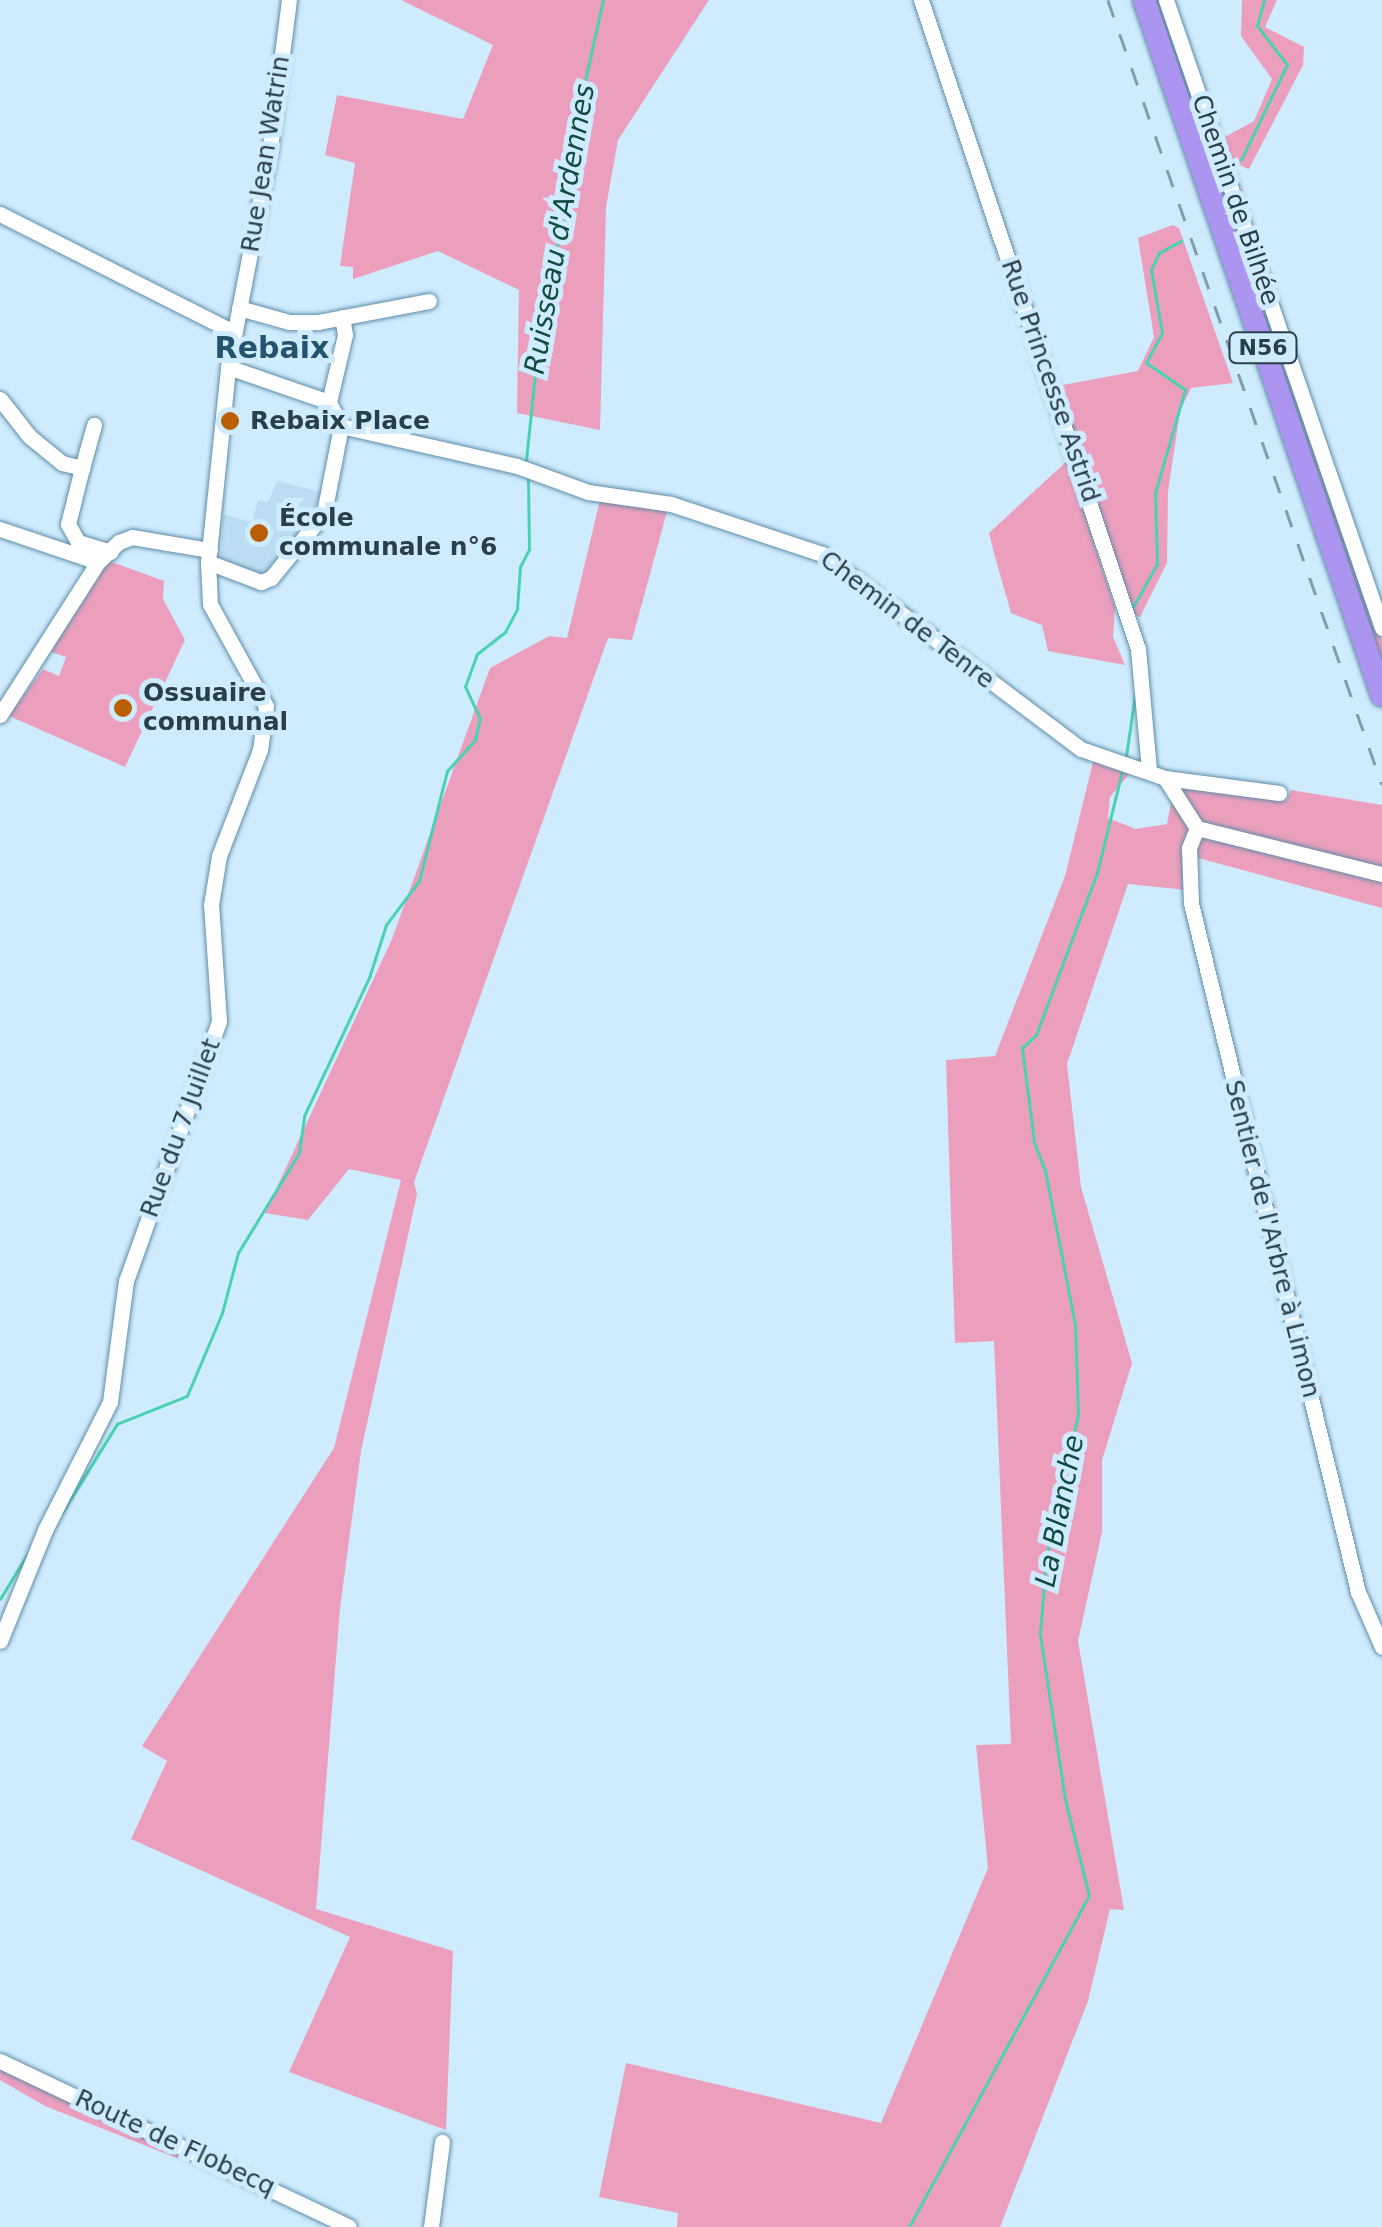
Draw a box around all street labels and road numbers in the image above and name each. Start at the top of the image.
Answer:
street label: Rue Jean Watrin [236,54,296,254]
street label: Chemin de Bilhée [1185,91,1285,309]
street label: Rue Princesse Astrid [994,256,1106,506]
road number: N56 [1228,331,1298,365]
street label: Chemin de Tenre [814,545,1000,695]
street label: Rue du 7 Juillet [135,1034,227,1222]
street label: Sentier de l'Arbre à Limon [1218,1077,1326,1401]
street label: Route de Flobecq [70,2084,280,2202]

